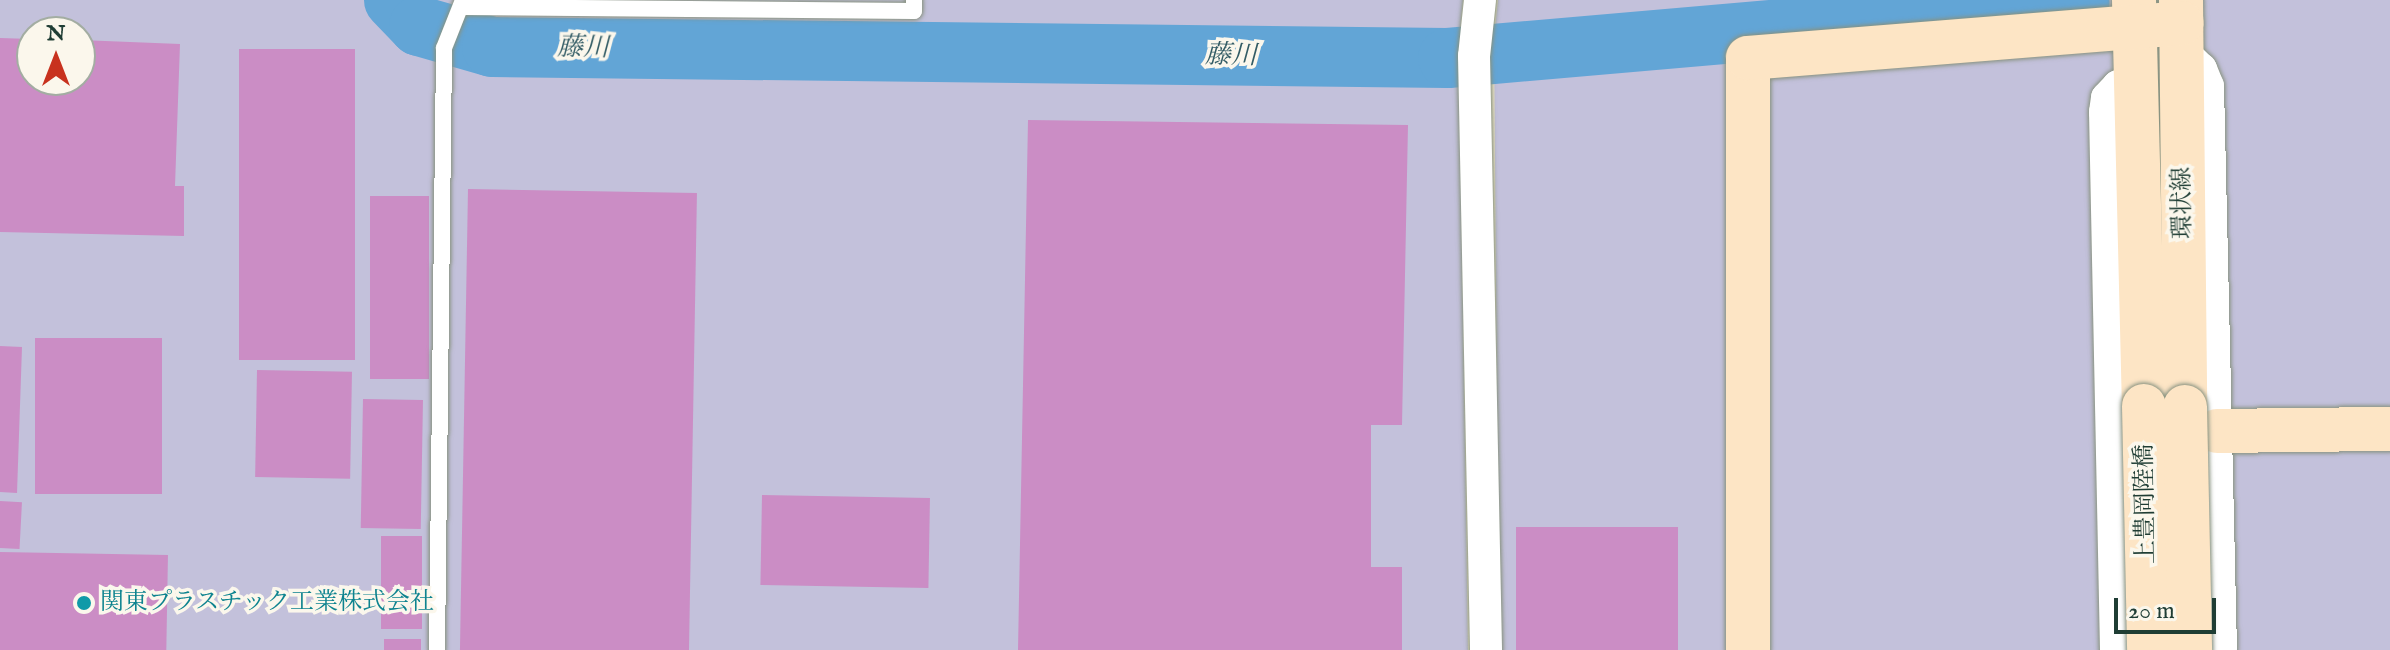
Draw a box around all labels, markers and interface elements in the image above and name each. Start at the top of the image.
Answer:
north arrow [16,16,96,96]
text: N [46,20,66,48]
water label: 藤川 [557,32,609,64]
water label: 藤川 [1205,40,1257,72]
street label: 環状線 [2168,167,2198,239]
street label: 上豊岡陸橋 [2131,444,2161,564]
scale bar [2118,582,2220,632]
place label: 関東プラスチック工業株式会社 [100,589,436,617]
marker: 関東プラスチック工業株式会社 [75,594,93,612]
text: 20 m [2128,596,2175,627]

